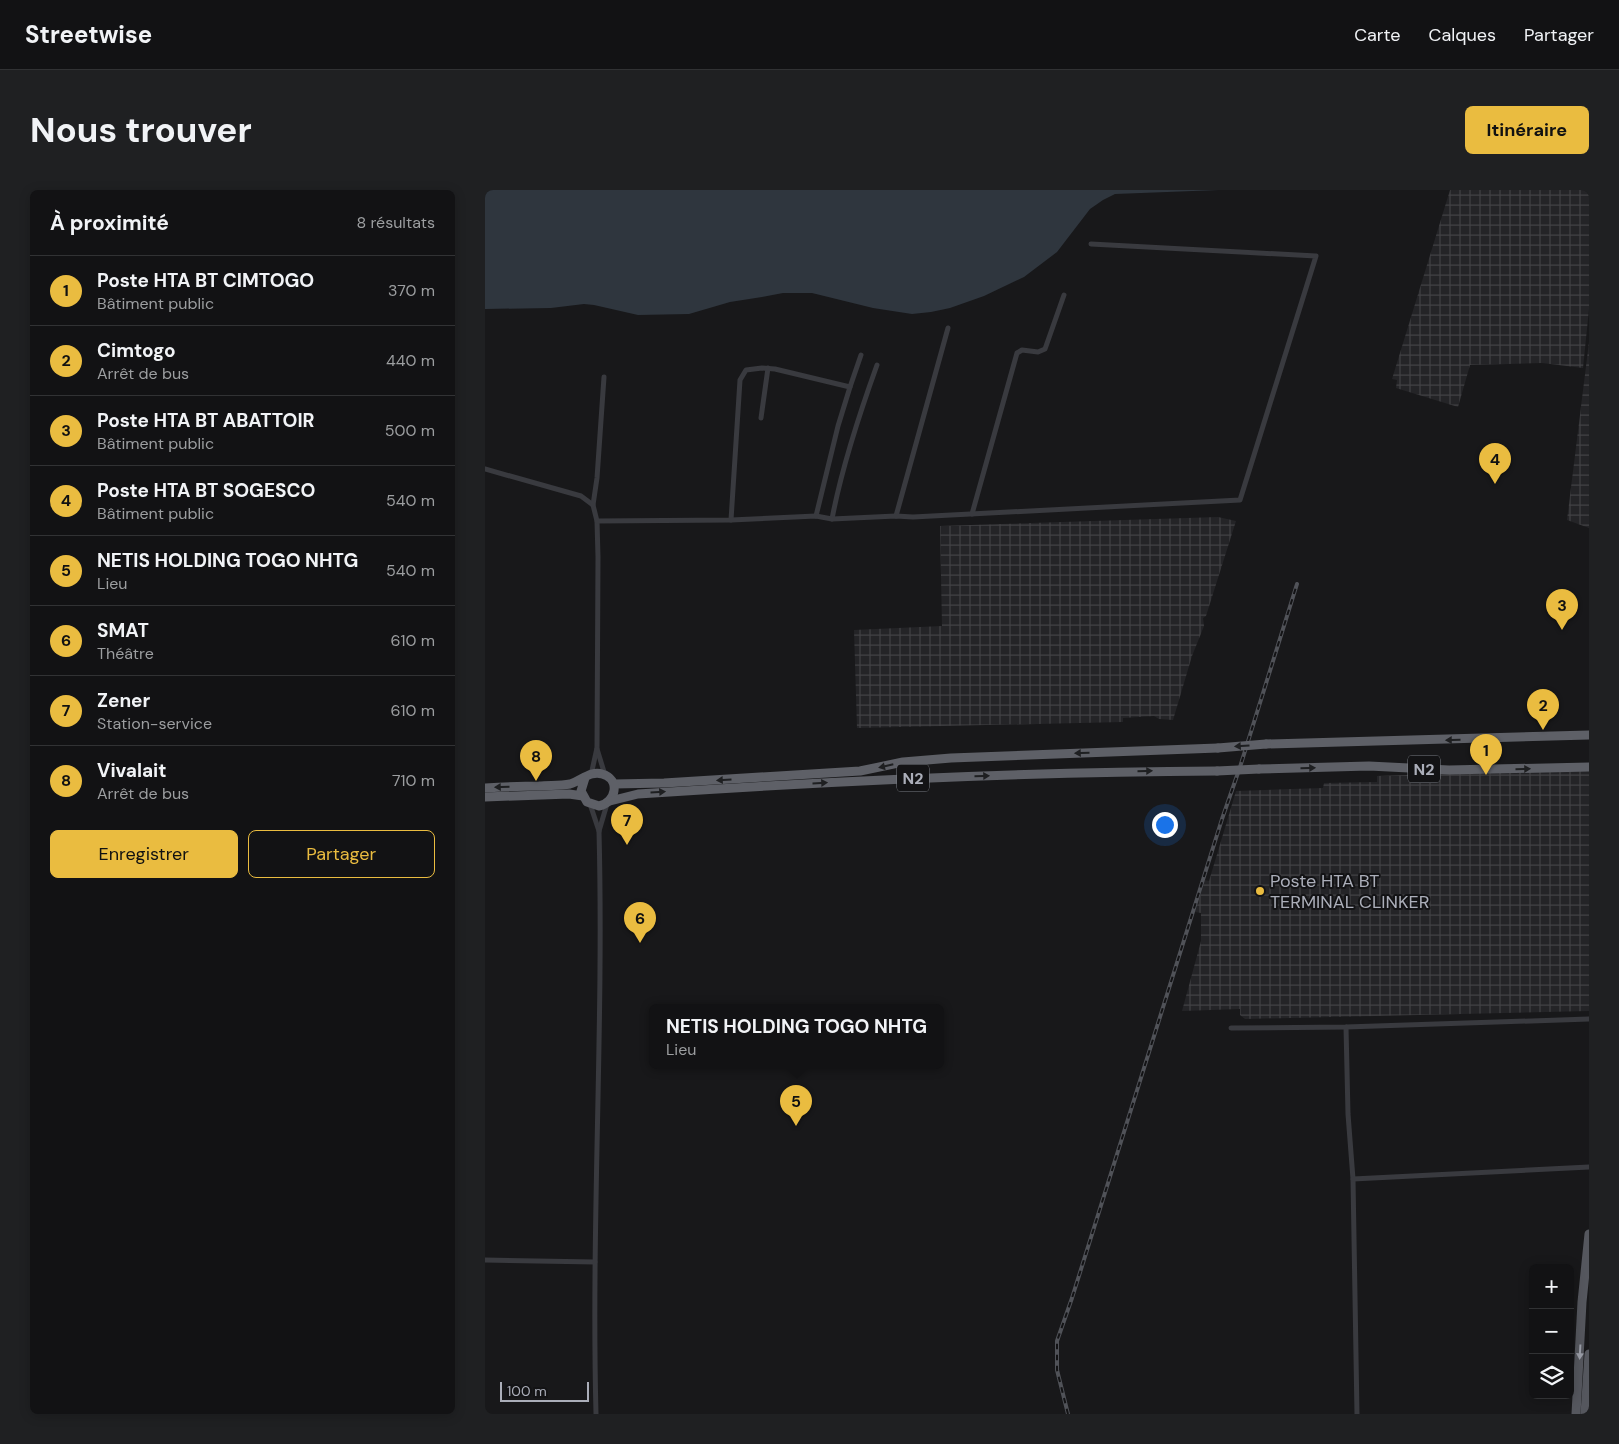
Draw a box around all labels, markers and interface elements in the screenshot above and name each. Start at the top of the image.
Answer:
text: Streetwise [25,19,152,50]
text: Carte [1354,23,1401,47]
text: Calques [1429,23,1496,47]
text: Partager [1524,23,1594,47]
button: Itinéraire [1465,106,1589,154]
text: Nous trouver [30,107,252,153]
text: À proximité [50,209,169,237]
text: 8 résultats [356,212,435,233]
text: Poste HTA BT CIMTOGO [97,268,314,293]
text: 1 [63,280,69,301]
text: 370 m [388,280,435,301]
text: Bâtiment public [97,293,214,314]
text: Cimtogo [97,338,176,363]
text: 2 [61,350,71,371]
text: 440 m [386,350,435,371]
text: Arrêt de bus [97,363,189,384]
text: Poste HTA BT ABATTOIR [97,408,315,433]
text: 3 [61,420,71,441]
text: 500 m [385,420,435,441]
text: Bâtiment public [97,433,214,454]
pin: 4 [1479,443,1511,484]
text: Poste HTA BT SOGESCO [97,478,315,503]
text: 4 [61,490,71,511]
text: 540 m [386,490,435,511]
text: Bâtiment public [97,503,214,524]
text: NETIS HOLDING TOGO NHTG [97,548,358,573]
text: 5 [61,560,71,581]
text: 540 m [386,560,435,581]
text: Lieu [97,573,128,594]
pin: 3 [1546,589,1578,630]
text: SMAT [97,618,149,643]
text: 6 [61,630,71,651]
text: 610 m [391,630,435,651]
text: Théâtre [97,643,154,664]
text: Zener [97,688,150,713]
pin: 2 [1527,689,1559,730]
text: 7 [62,700,70,721]
text: 610 m [391,700,435,721]
text: Station-service [97,713,212,734]
pin: 1 [1470,734,1502,775]
one-way arrow [1445,736,1461,744]
pin: 8 [520,740,552,781]
one-way arrow [1234,743,1250,751]
one-way arrow [1074,749,1090,757]
road number: N2 [1408,756,1440,782]
text: Vivalait [97,758,167,783]
one-way arrow [878,762,893,770]
one-way arrow [1300,763,1316,771]
road number: N2 [897,764,929,792]
one-way arrow [1515,765,1531,773]
one-way arrow [1137,767,1153,775]
text: 8 [61,770,71,791]
text: 710 m [392,770,435,791]
one-way arrow [975,772,991,780]
one-way arrow [716,776,732,784]
one-way arrow [812,779,828,787]
text: Arrêt de bus [97,783,189,804]
one-way arrow [494,783,510,791]
one-way arrow [650,788,666,796]
pin: 7 [611,804,643,845]
your location [1152,812,1178,838]
button: Enregistrer [50,830,238,878]
button: Partager [248,830,435,878]
place label: Poste HTA BT TERMINAL CLINKER [1270,869,1429,914]
marker: Poste HTA BT TERMINAL CLINKER [1254,885,1266,897]
pin: 6 [624,902,656,943]
popup [649,1004,944,1069]
text: NETIS HOLDING TOGO NHTG [666,1014,927,1039]
text: Lieu [666,1039,696,1060]
pin: 5 [780,1085,812,1126]
map controls [1529,1264,1574,1399]
button: + [1529,1264,1574,1309]
button: − [1529,1309,1574,1354]
one-way arrow [1575,1344,1583,1360]
button: layers [1529,1354,1574,1399]
scale bar [500,1379,589,1402]
text: 100 m [507,1382,547,1400]

